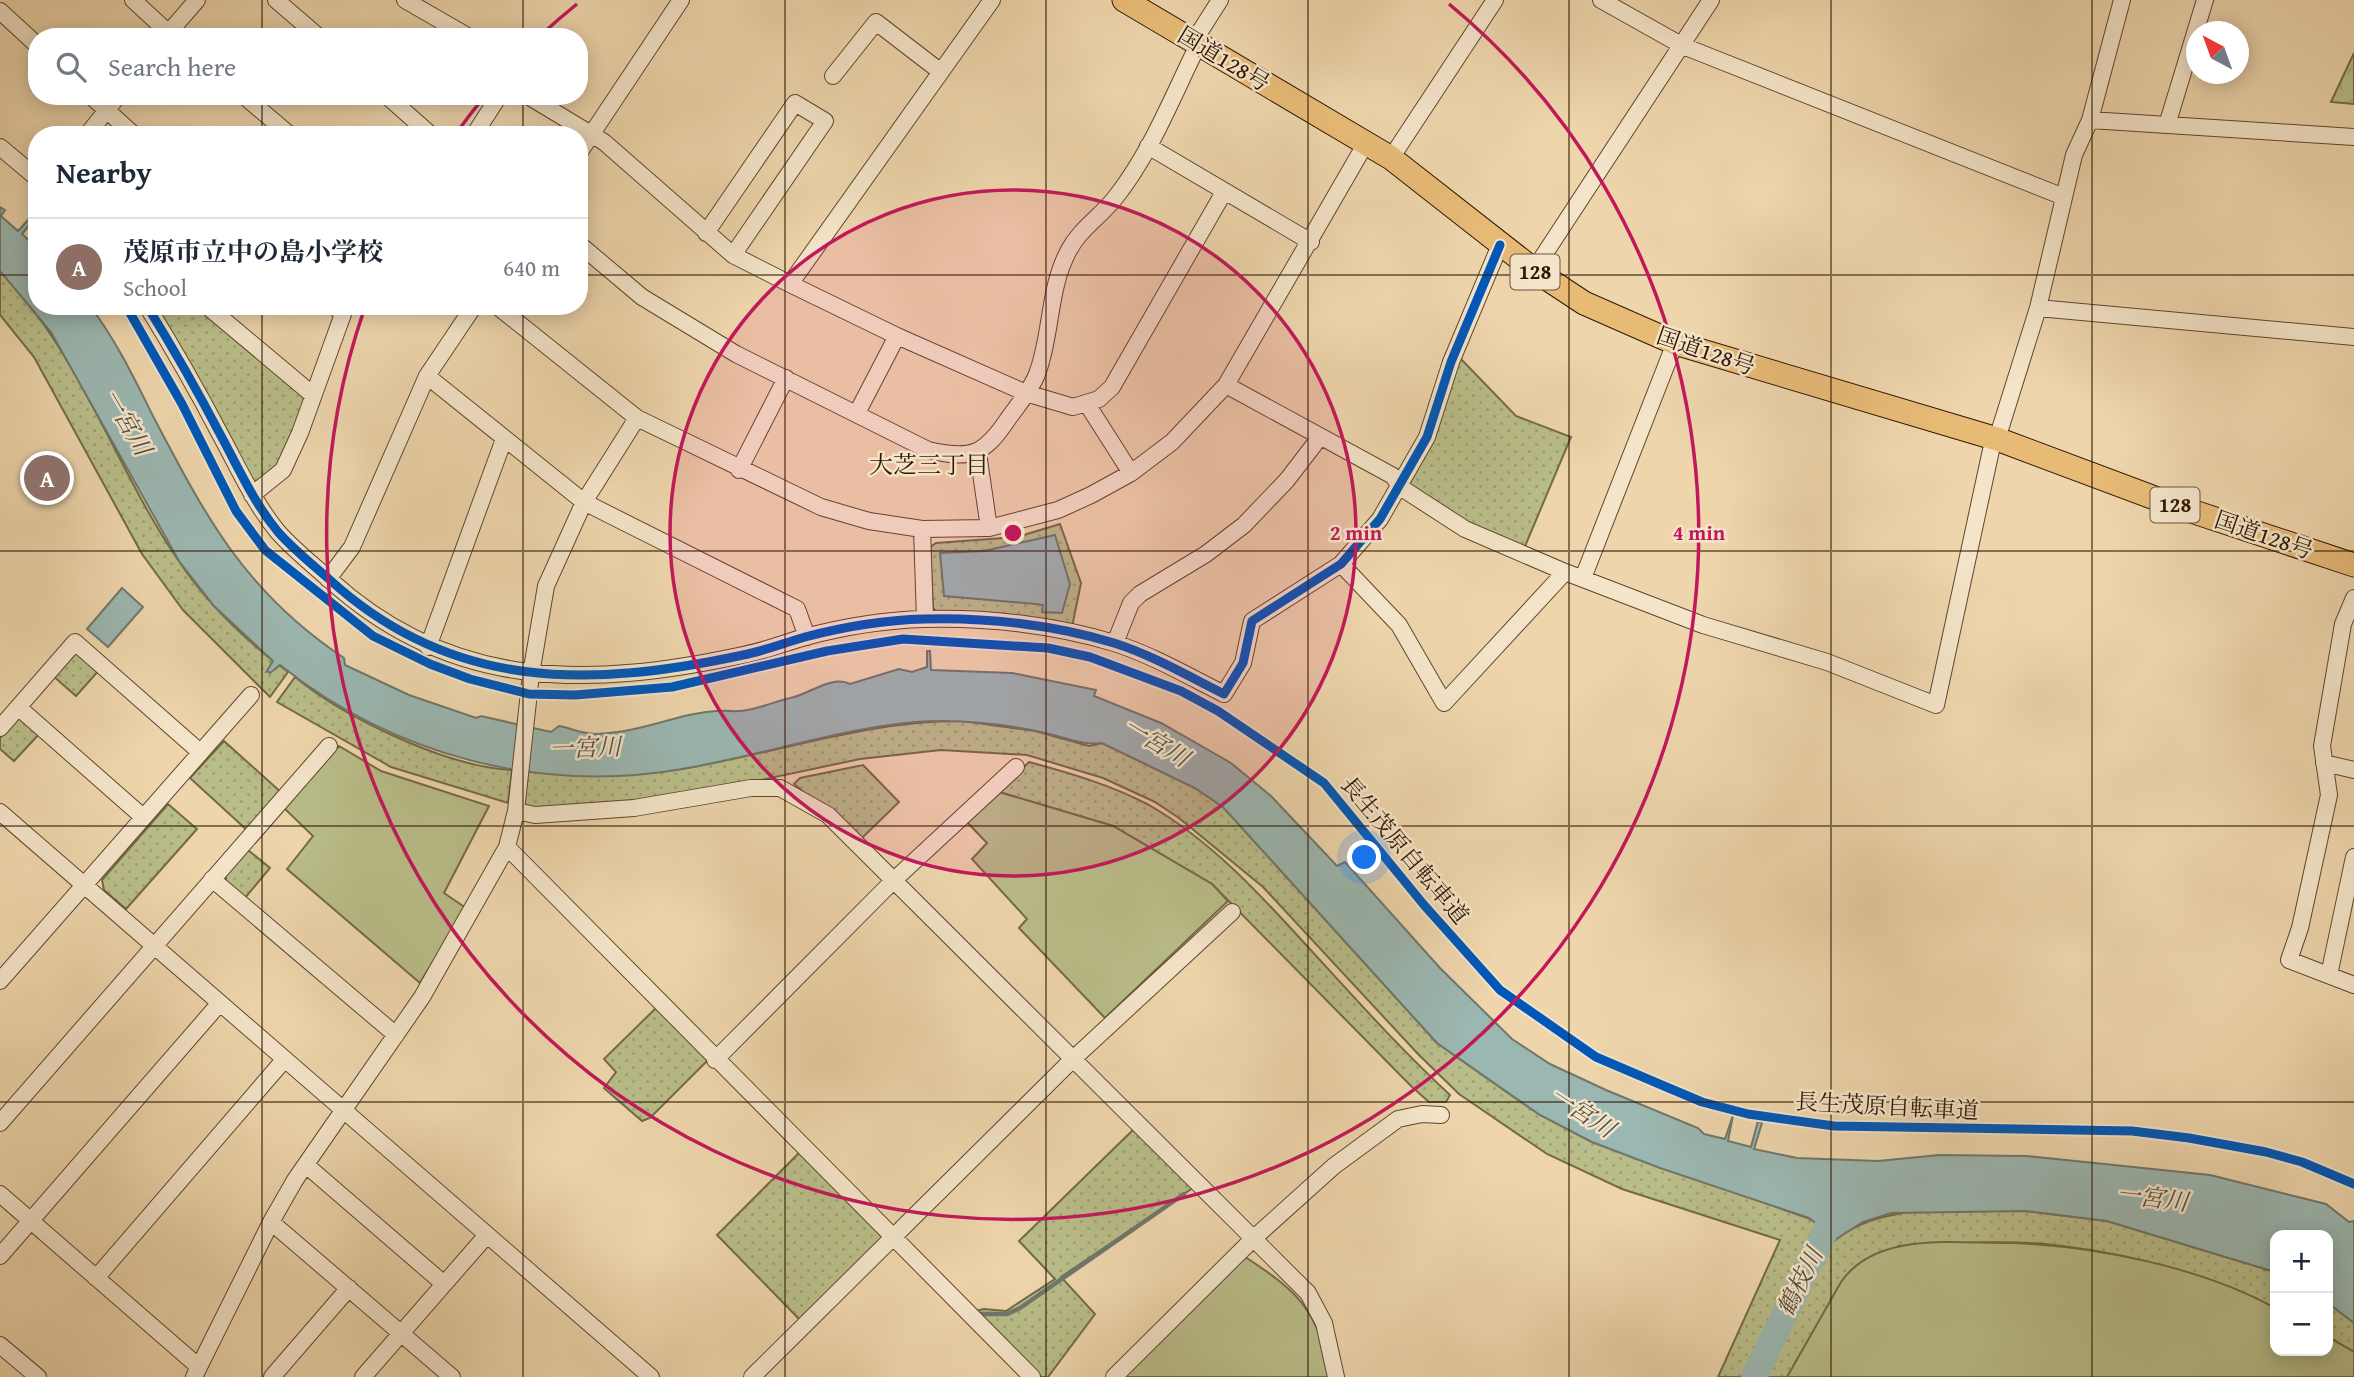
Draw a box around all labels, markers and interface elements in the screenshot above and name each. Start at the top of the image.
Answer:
street label: 国道128号 [1172,18,1277,99]
north arrow [2186,21,2249,84]
search box [28,28,588,105]
text: Search here [108,47,236,86]
icon: search [52,48,90,86]
text: Nearby [56,150,152,194]
text: 茂原市立中の島小学校 [123,232,383,271]
text: A [72,251,86,284]
text: 640 m [503,251,560,284]
road number: 128 [1510,254,1560,290]
text: School [123,271,187,304]
street label: 国道128号 [1652,318,1760,383]
water label: 一宮川 [94,382,162,464]
district label: 大芝三丁目 [869,447,989,482]
pin: A [24,452,70,504]
road number: 128 [2150,488,2200,522]
street label: 国道128号 [2210,502,2318,567]
text: 2 min [1330,517,1383,548]
text: 4 min [1673,517,1726,548]
centre of rings [1001,521,1025,545]
water label: 一宮川 [1116,708,1199,777]
water label: 一宮川 [548,729,625,766]
street label: 長生茂原自転車道 [1334,769,1477,931]
your location [1347,840,1381,874]
water label: 一宮川 [1543,1077,1625,1147]
street label: 長生茂原自転車道 [1794,1084,1980,1127]
water label: 一宮川 [2114,1176,2193,1220]
map controls [2270,1230,2333,1356]
button: + [2270,1230,2333,1293]
water label: 鶴枝川 [1768,1239,1832,1322]
button: − [2270,1293,2333,1356]

